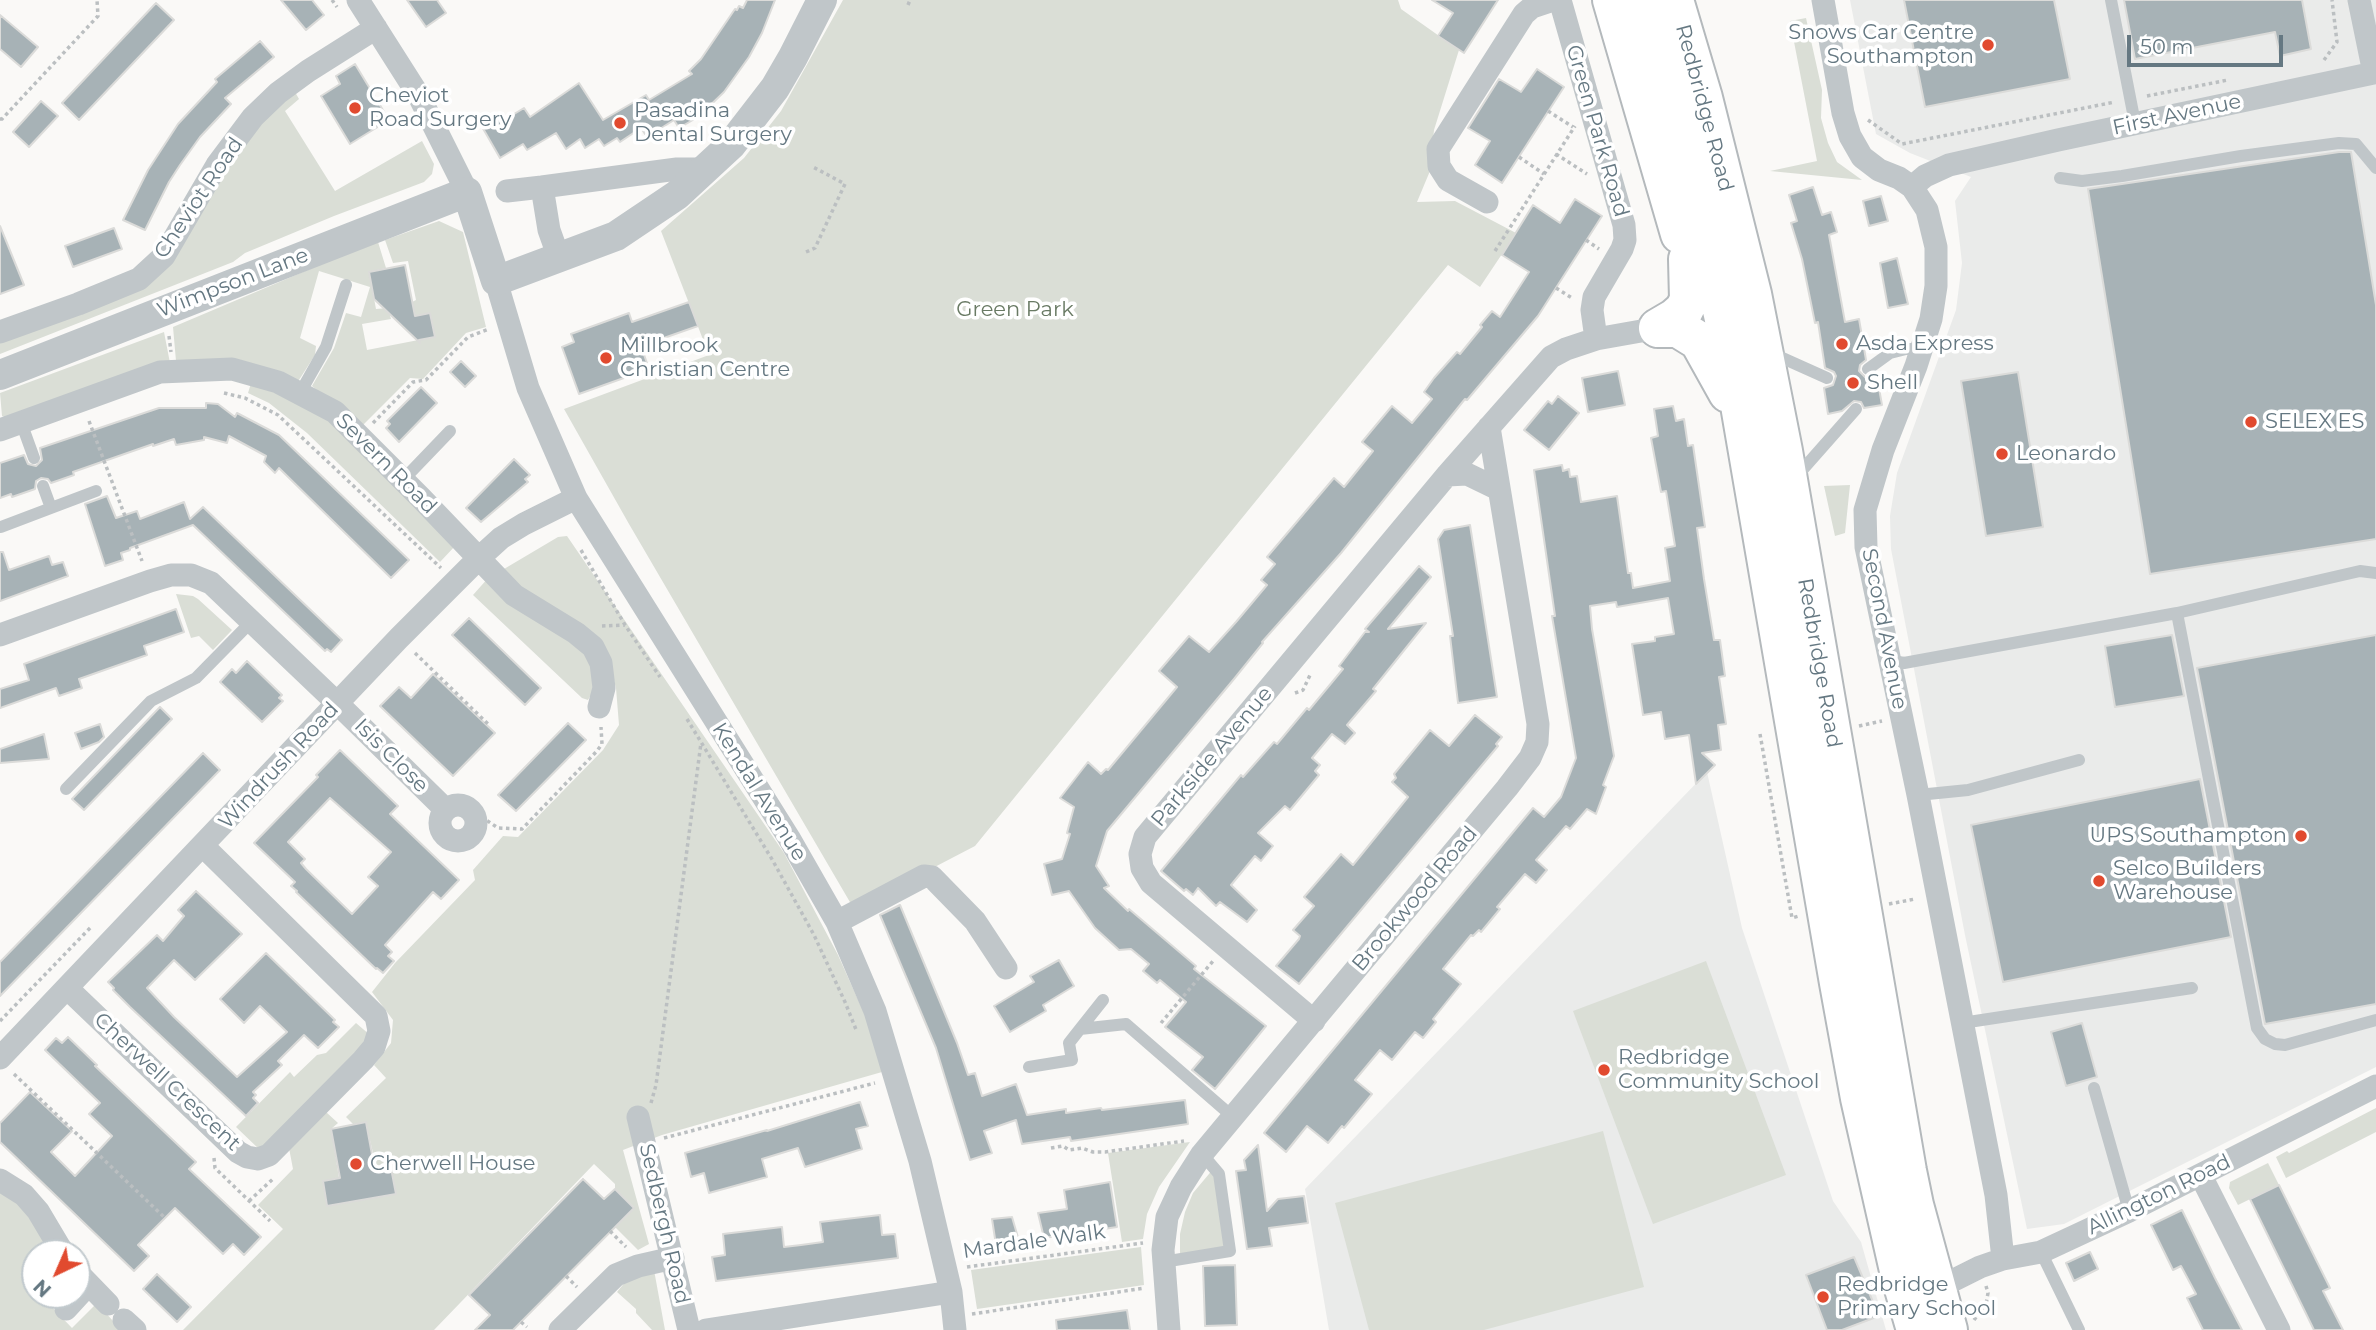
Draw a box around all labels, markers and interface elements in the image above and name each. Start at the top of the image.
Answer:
place label: Snows Car Centre Southampton [1788,20,1974,70]
scale bar [2131,21,2287,65]
street label: Redbridge Road [1670,22,1738,194]
text: 50 m [2140,34,2194,59]
marker: Snows Car Centre Southampton [1980,37,1996,53]
street label: Green Park Road [1560,42,1634,220]
place label: Cheviot Road Surgery [369,83,511,133]
street label: First Avenue [2110,89,2244,141]
place label: Pasadina Dental Surgery [634,98,792,148]
marker: Cheviot Road Surgery [347,100,363,116]
marker: Pasadina Dental Surgery [612,115,628,131]
street label: Cheviot Road [149,133,249,263]
street label: Wimpson Lane [154,243,312,323]
park label: Green Park [956,297,1074,323]
place label: Asda Express [1856,331,1994,357]
place label: Millbrook Christian Centre [620,333,790,383]
marker: Asda Express [1834,336,1850,352]
marker: Millbrook Christian Centre [598,350,614,366]
place label: Shell [1867,370,1918,396]
marker: Shell [1845,375,1861,391]
street label: Severn Road [330,408,442,520]
place label: SELEX ES [2265,409,2364,435]
marker: SELEX ES [2243,414,2259,430]
place label: Leonardo [2016,441,2116,467]
marker: Leonardo [1994,446,2010,462]
street label: Second Avenue [1856,546,1912,712]
street label: Redbridge Road [1792,576,1846,750]
street label: Parkside Avenue [1146,682,1278,832]
street label: Windrush Road [214,697,344,835]
street label: Isis Close [349,714,433,798]
street label: Kendal Avenue [706,718,812,866]
street label: Brookwood Road [1347,821,1483,977]
place label: UPS Southampton [2090,823,2287,849]
marker: UPS Southampton [2293,828,2309,844]
place label: Selco Builders Warehouse [2113,856,2261,906]
marker: Selco Builders Warehouse [2091,873,2107,889]
street label: Cherwell Crescent [89,1008,245,1156]
place label: Redbridge Community School [1618,1045,1819,1095]
marker: Redbridge Community School [1596,1062,1612,1078]
street label: Sedbergh Road [633,1141,695,1307]
street label: Allington Road [2083,1149,2235,1241]
place label: Cherwell House [370,1151,535,1177]
marker: Cherwell House [348,1156,364,1172]
street label: Mardale Walk [961,1220,1107,1264]
north arrow [21,1239,91,1309]
place label: Redbridge Primary School [1837,1272,1996,1322]
text: N [29,1274,56,1302]
marker: Redbridge Primary School [1815,1289,1831,1305]

